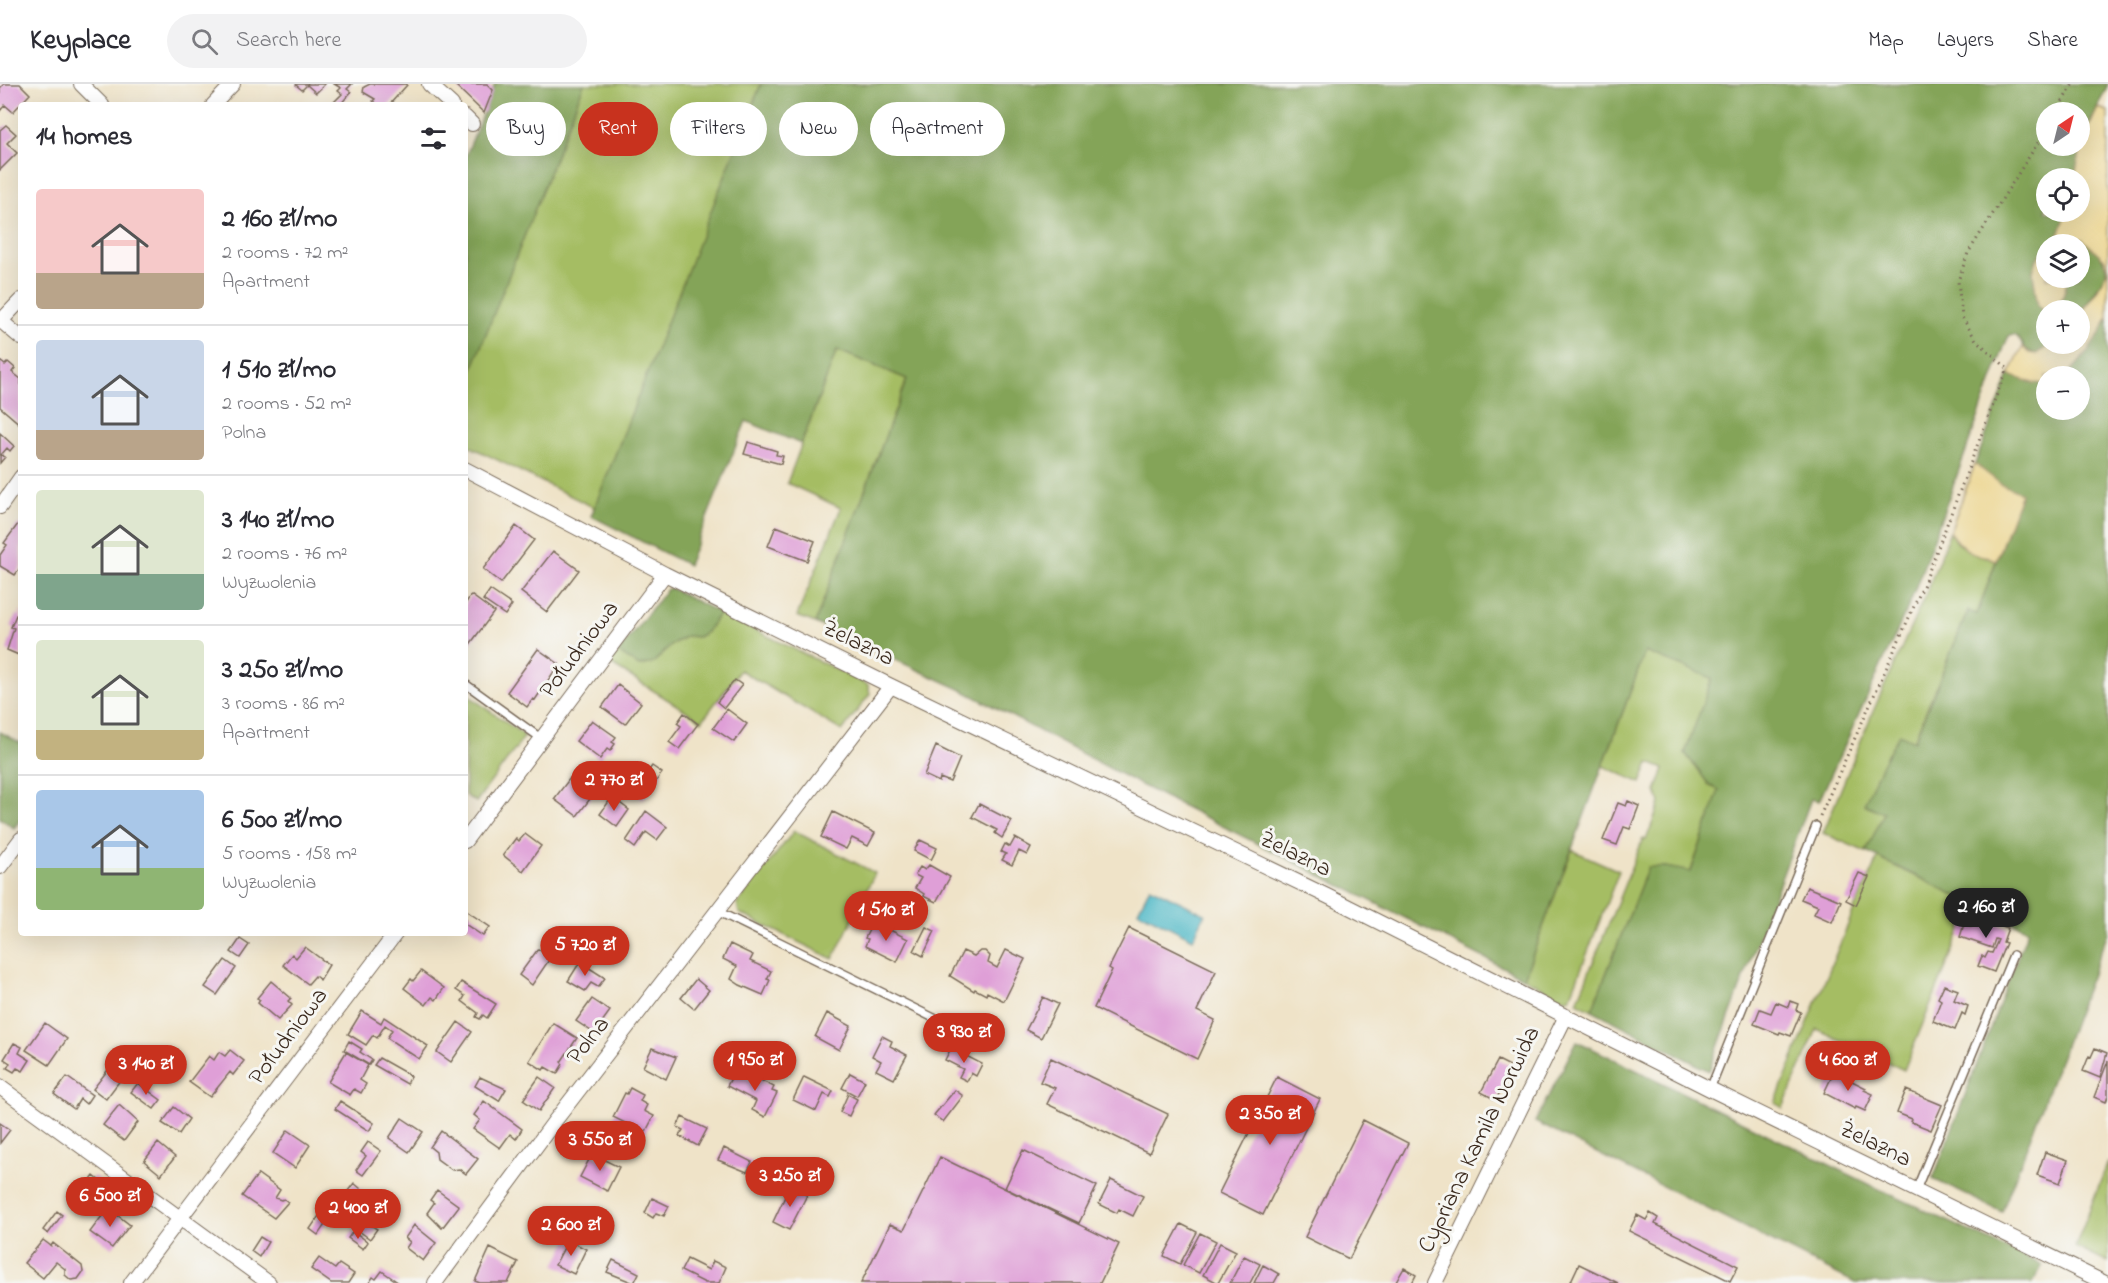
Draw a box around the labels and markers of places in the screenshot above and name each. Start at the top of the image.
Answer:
pin: 2 770 zł [552,761,676,812]
pin: 2 160 zł [1924,888,2048,939]
pin: 1 510 zł [824,891,948,942]
pin: 5 720 zł [523,926,647,977]
pin: 3 930 zł [902,1013,1026,1064]
pin: 1 950 zł [693,1041,817,1092]
pin: 4 600 zł [1786,1041,1910,1092]
pin: 3 140 zł [84,1045,208,1096]
pin: 2 350 zł [1208,1095,1332,1146]
pin: 3 550 zł [538,1121,662,1172]
pin: 3 250 zł [728,1157,852,1208]
pin: 6 500 zł [48,1177,172,1228]
pin: 2 400 zł [296,1189,420,1240]
pin: 2 600 zł [509,1206,633,1257]

